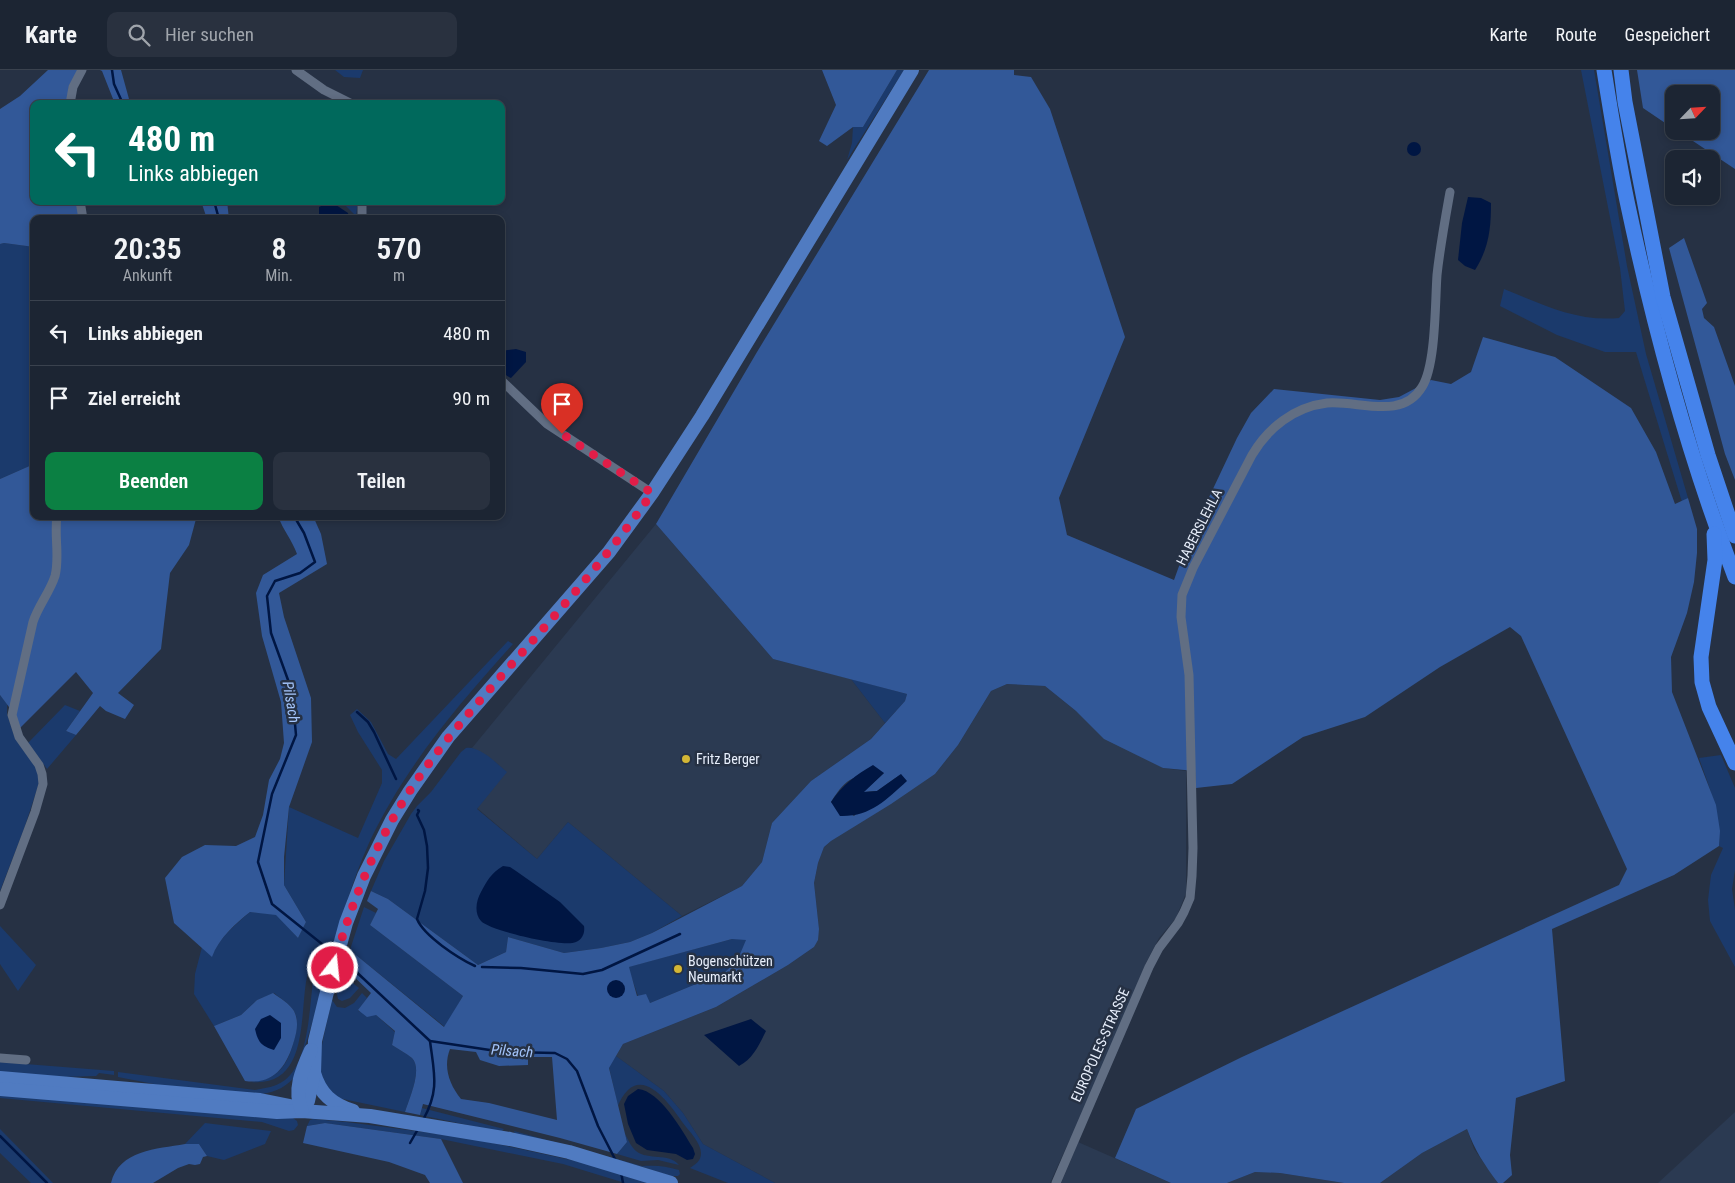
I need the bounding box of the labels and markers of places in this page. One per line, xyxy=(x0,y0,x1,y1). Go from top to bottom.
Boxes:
pin xyxy=(541,383,583,434)
place label: Fritz Berger xyxy=(696,751,760,767)
marker: Fritz Berger xyxy=(680,753,692,765)
place label: Bogenschützen Neumarkt xyxy=(688,953,773,985)
marker: Bogenschützen Neumarkt xyxy=(672,963,684,975)

